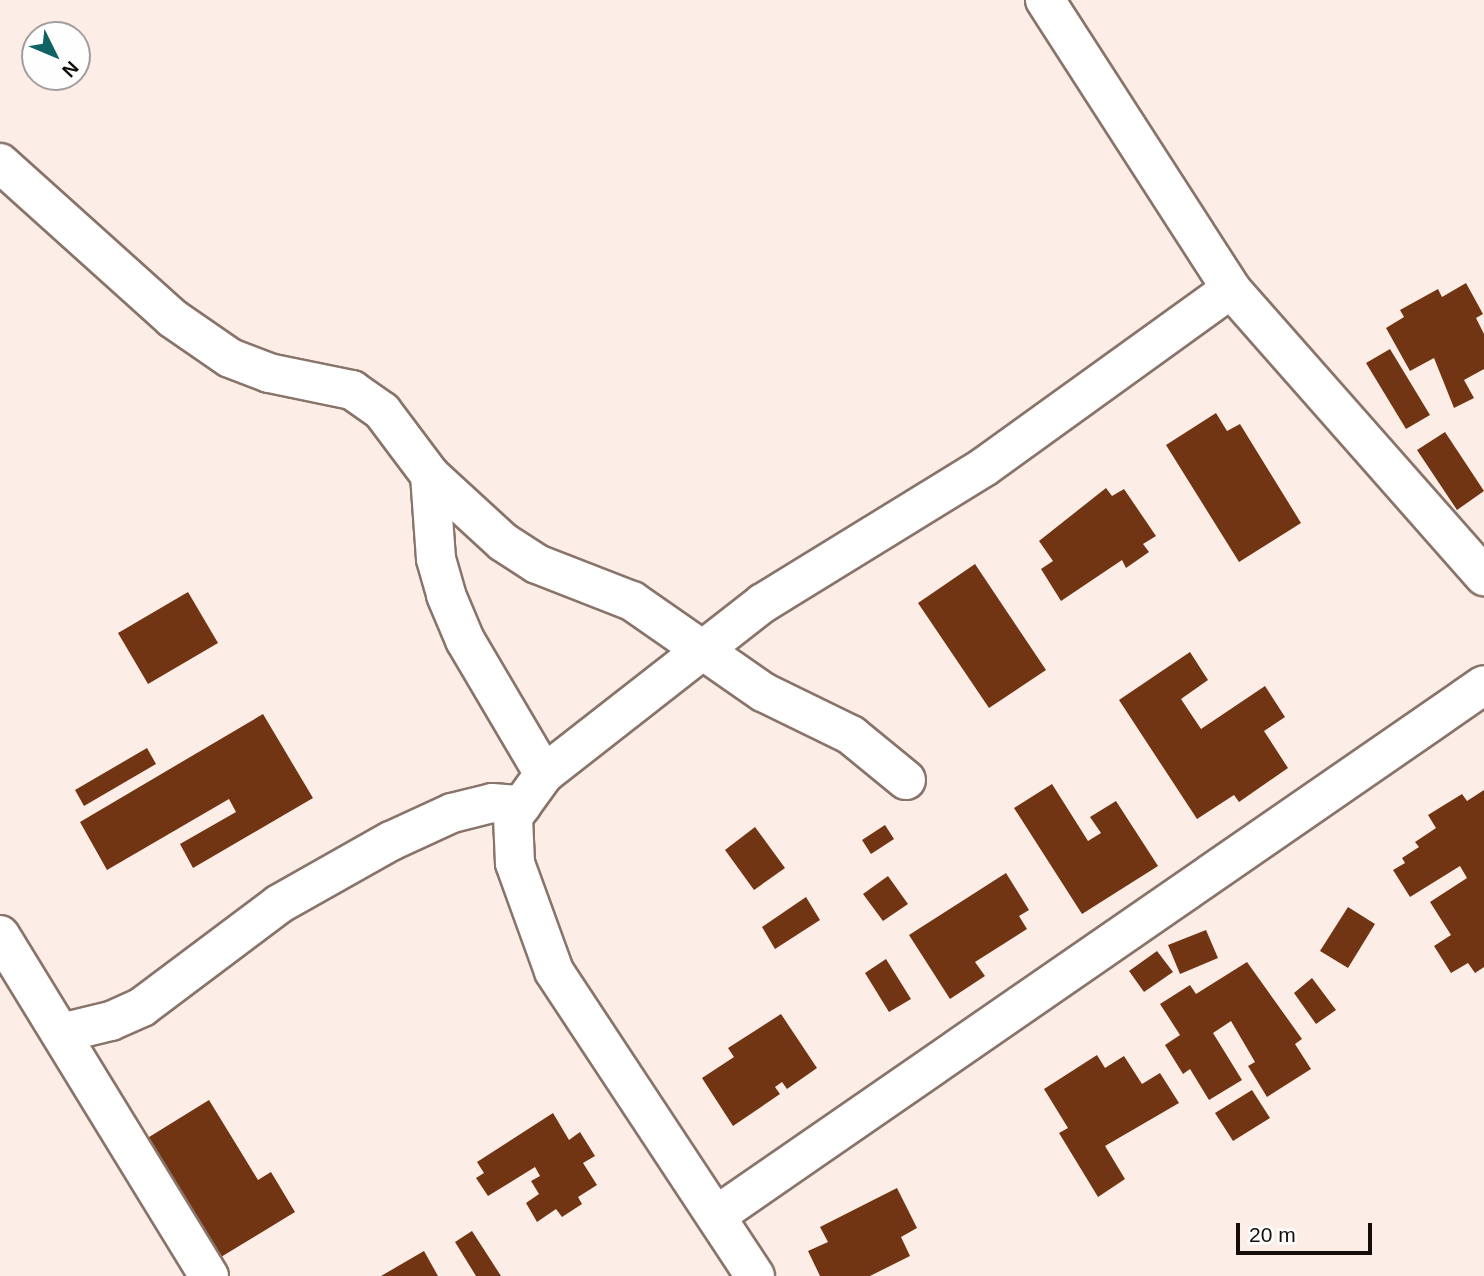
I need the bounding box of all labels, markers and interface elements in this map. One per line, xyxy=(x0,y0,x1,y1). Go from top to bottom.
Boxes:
north arrow xyxy=(21,21,91,91)
text: N xyxy=(58,57,83,81)
scale bar xyxy=(1239,1210,1376,1254)
text: 20 m xyxy=(1249,1223,1296,1246)

